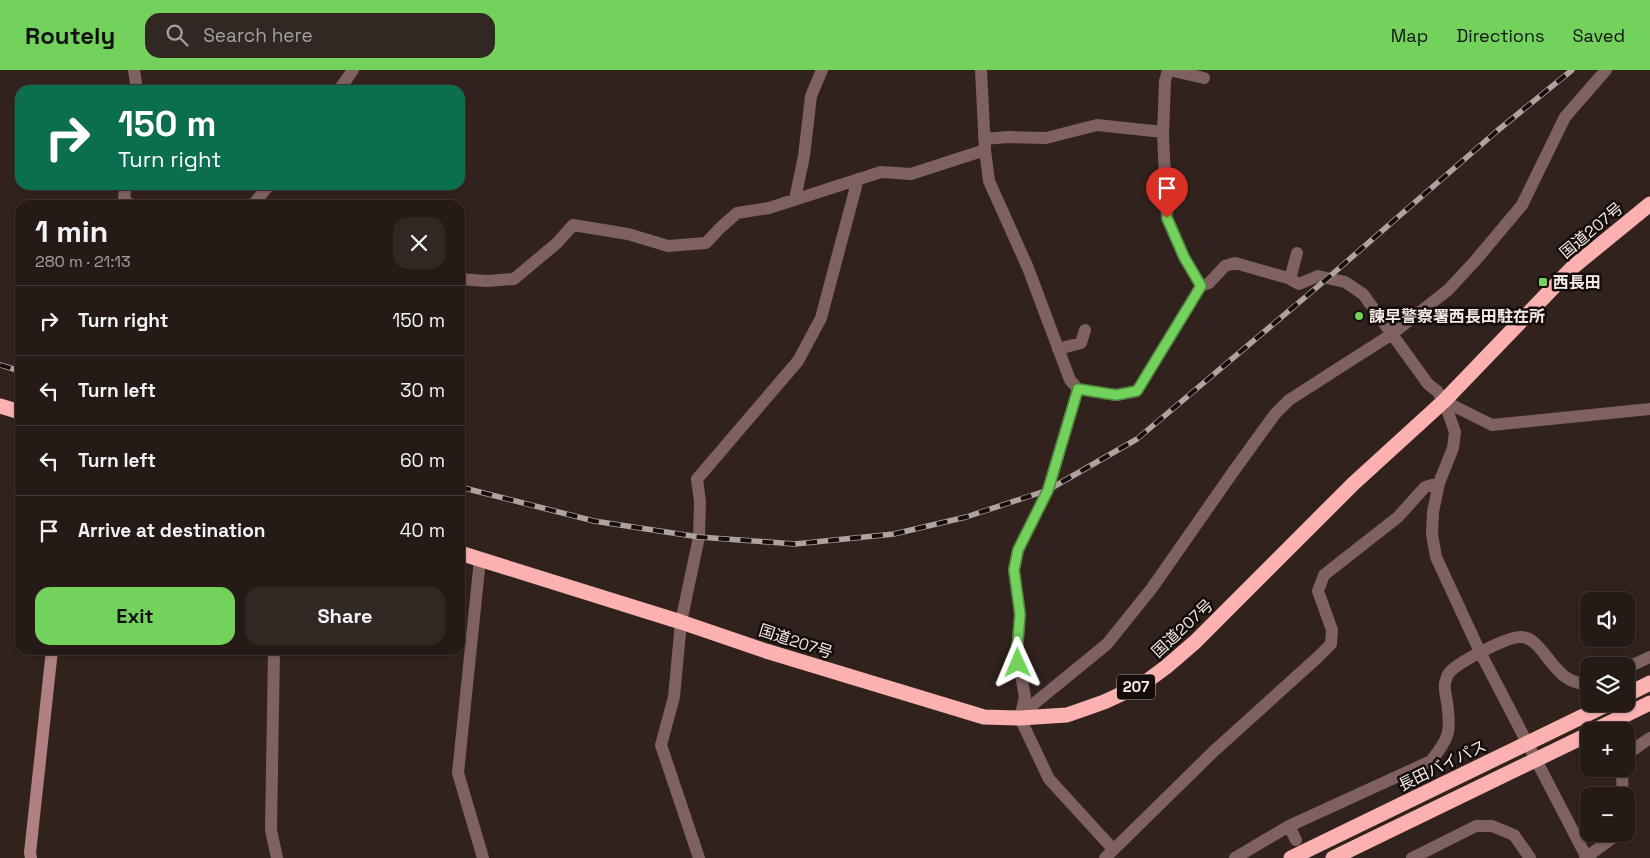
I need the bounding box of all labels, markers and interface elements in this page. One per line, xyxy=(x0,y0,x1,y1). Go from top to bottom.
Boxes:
search box xyxy=(145,13,495,58)
text: Routely xyxy=(25,20,115,51)
icon: search xyxy=(163,21,191,49)
text: Search here xyxy=(203,23,313,48)
text: Map xyxy=(1391,24,1428,47)
text: Directions xyxy=(1456,24,1545,47)
text: Saved xyxy=(1573,24,1625,47)
text: 150 m xyxy=(118,102,216,146)
icon: right xyxy=(35,105,100,170)
text: Turn right xyxy=(118,145,221,173)
pin xyxy=(1146,167,1188,218)
icon: arrive xyxy=(1153,174,1181,202)
street label: 国道207号 xyxy=(1555,198,1627,263)
text: 1 min xyxy=(35,212,108,251)
button: close xyxy=(393,217,445,269)
text: 280 m · 21:13 xyxy=(35,251,131,272)
place label: 西長田 xyxy=(1553,272,1601,293)
marker: 西長田 xyxy=(1537,276,1549,288)
place label: 諫早警察署西長田駐在所 xyxy=(1369,306,1545,327)
icon: right xyxy=(35,307,63,335)
text: Turn right xyxy=(78,308,168,333)
text: 150 m xyxy=(392,308,445,333)
marker: 諫早警察署西長田駐在所 xyxy=(1353,310,1365,322)
icon: left xyxy=(35,377,63,405)
text: Turn left xyxy=(78,378,156,403)
text: 30 m xyxy=(400,378,445,403)
icon: left xyxy=(35,447,63,475)
text: Turn left xyxy=(78,448,156,473)
text: 60 m xyxy=(400,448,445,473)
icon: arrive xyxy=(35,517,63,545)
text: Arrive at destination xyxy=(78,518,266,543)
text: 40 m xyxy=(400,518,445,543)
button: Exit xyxy=(35,587,235,645)
button: Share xyxy=(245,587,445,645)
map controls xyxy=(1580,592,1635,842)
button: sound xyxy=(1580,592,1635,647)
street label: 国道207号 xyxy=(1147,595,1218,662)
street label: 国道207号 xyxy=(756,620,836,663)
position arrow xyxy=(991,636,1043,688)
button: layers xyxy=(1580,657,1635,712)
road number: 207 xyxy=(1117,674,1155,700)
button: + xyxy=(1580,722,1635,777)
street label: 長田バイパス xyxy=(1395,735,1490,796)
button: − xyxy=(1580,787,1635,842)

